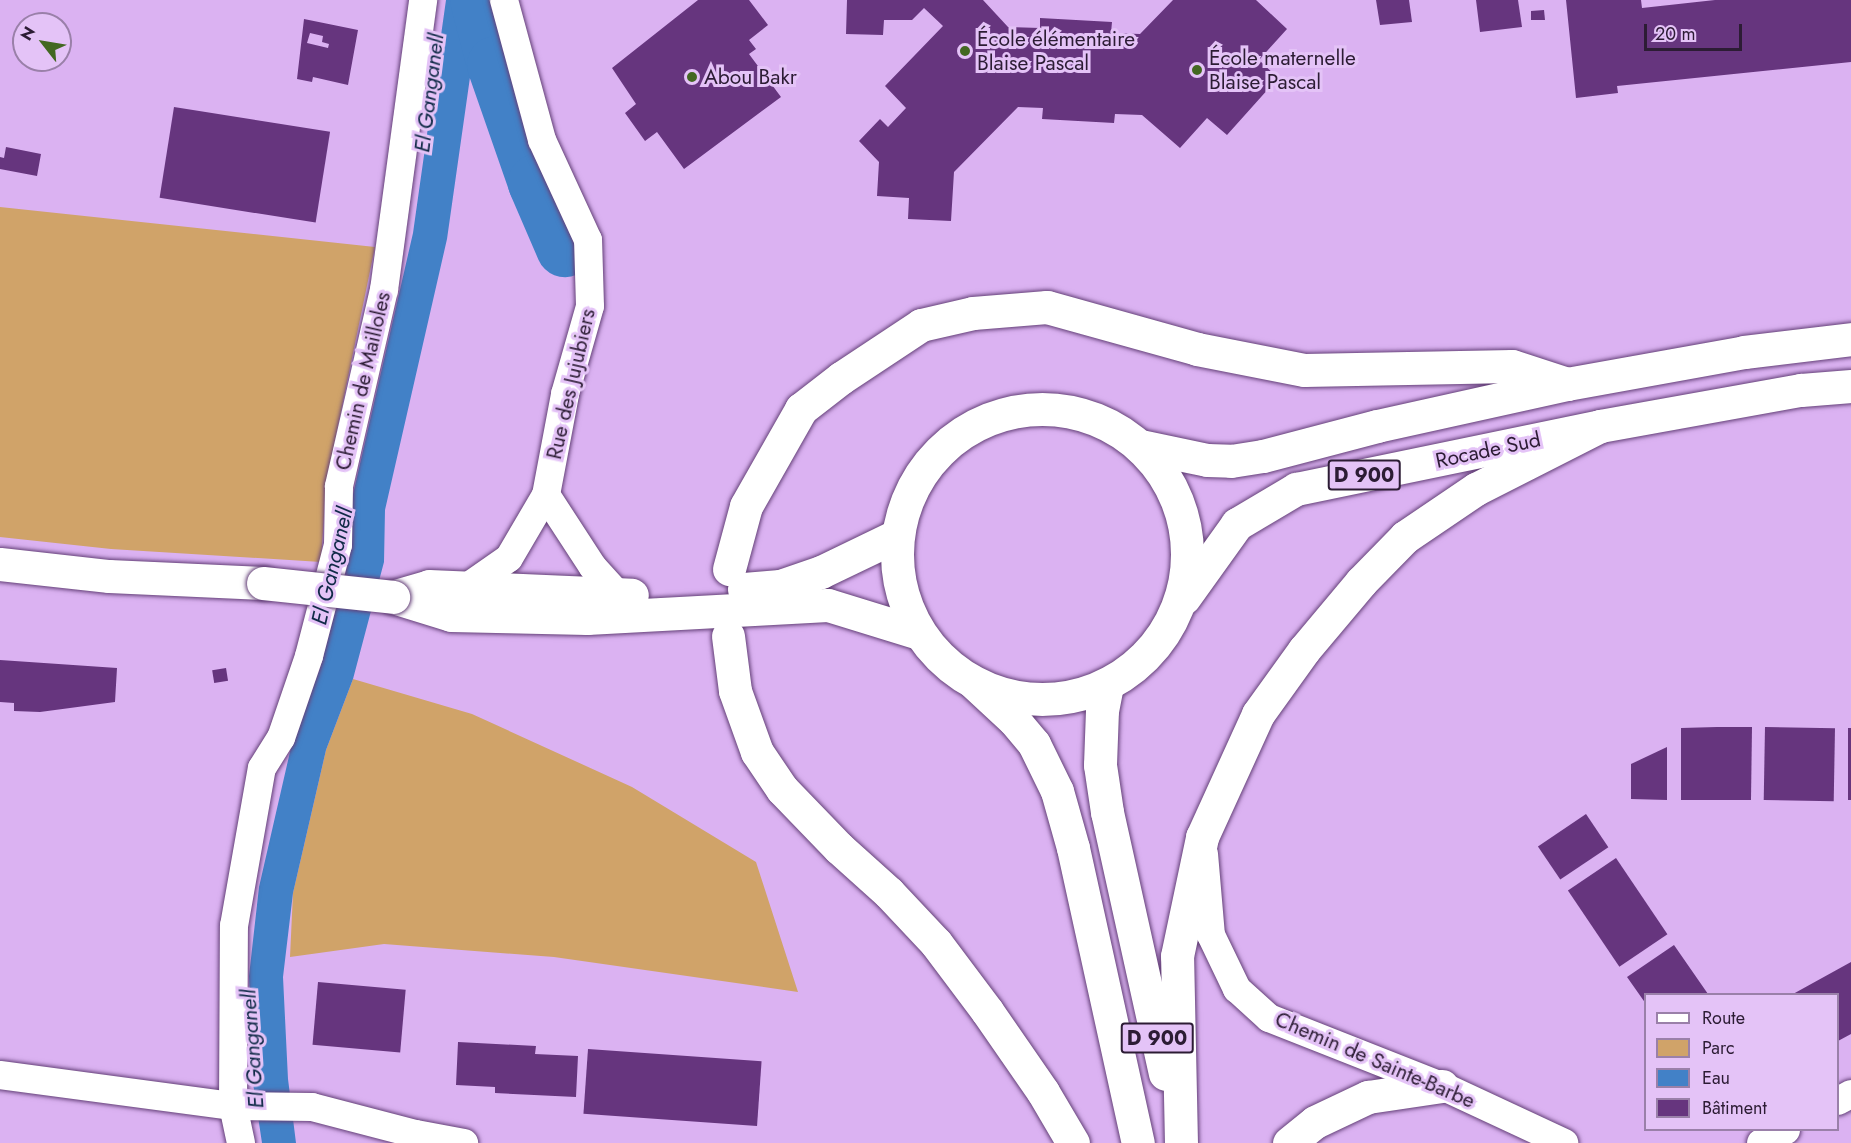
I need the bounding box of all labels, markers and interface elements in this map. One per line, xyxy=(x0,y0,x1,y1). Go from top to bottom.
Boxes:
north arrow xyxy=(12,12,72,72)
scale bar xyxy=(1647,12,1744,50)
text: 20 m xyxy=(1655,21,1695,47)
text: N xyxy=(15,22,41,45)
place label: École élémentaire Blaise Pascal xyxy=(977,26,1135,76)
water label: El Ganganell xyxy=(409,32,449,154)
marker: École élémentaire Blaise Pascal xyxy=(958,44,972,58)
place label: École maternelle Blaise Pascal xyxy=(1209,45,1356,95)
marker: École maternelle Blaise Pascal xyxy=(1190,63,1204,77)
place label: Abou Bakr xyxy=(704,64,797,90)
marker: Abou Bakr xyxy=(685,70,699,84)
street label: Chemin de Mailloles xyxy=(330,289,396,473)
street label: Rue des Jujubiers xyxy=(541,306,601,462)
street label: Rocade Sud xyxy=(1433,427,1543,473)
road number: D 900 xyxy=(1326,458,1402,492)
water label: El Ganganell xyxy=(306,505,358,627)
water label: El Ganganell xyxy=(235,988,269,1110)
legend xyxy=(1644,993,1839,1131)
text: Route xyxy=(1702,1005,1745,1031)
street label: Chemin de Sainte-Barbe xyxy=(1271,1006,1479,1114)
road number: D 900 xyxy=(1120,1021,1194,1055)
text: Parc xyxy=(1702,1035,1735,1061)
text: Eau xyxy=(1702,1065,1730,1091)
text: Bâtiment xyxy=(1702,1095,1767,1121)

